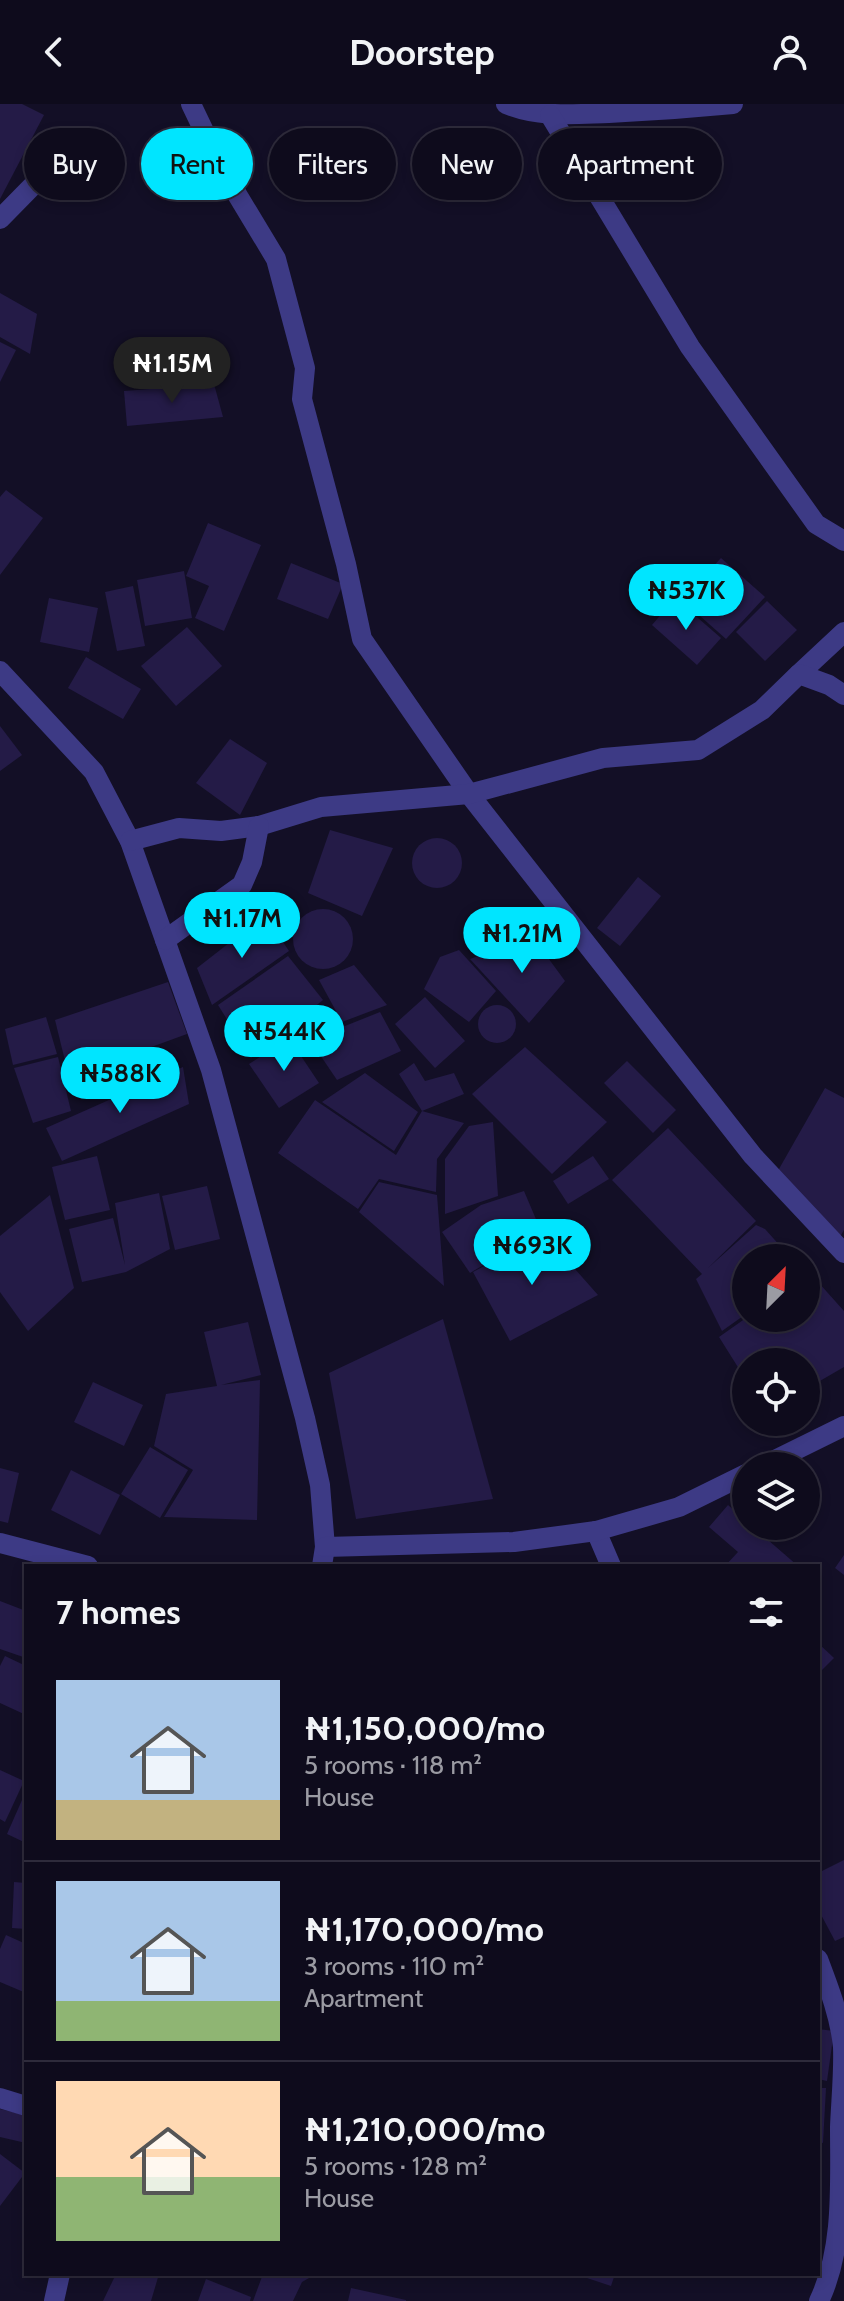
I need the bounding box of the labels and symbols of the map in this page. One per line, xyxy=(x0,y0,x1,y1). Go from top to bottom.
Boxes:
pin: ₦1.15M xyxy=(107,337,237,405)
pin: ₦537K xyxy=(630,564,742,632)
pin: ₦1.17M xyxy=(177,892,307,960)
pin: ₦1.21M xyxy=(457,907,587,975)
pin: ₦544K xyxy=(228,1005,340,1073)
pin: ₦588K xyxy=(64,1047,176,1115)
pin: ₦693K xyxy=(476,1219,588,1287)
north arrow xyxy=(732,1244,820,1332)

